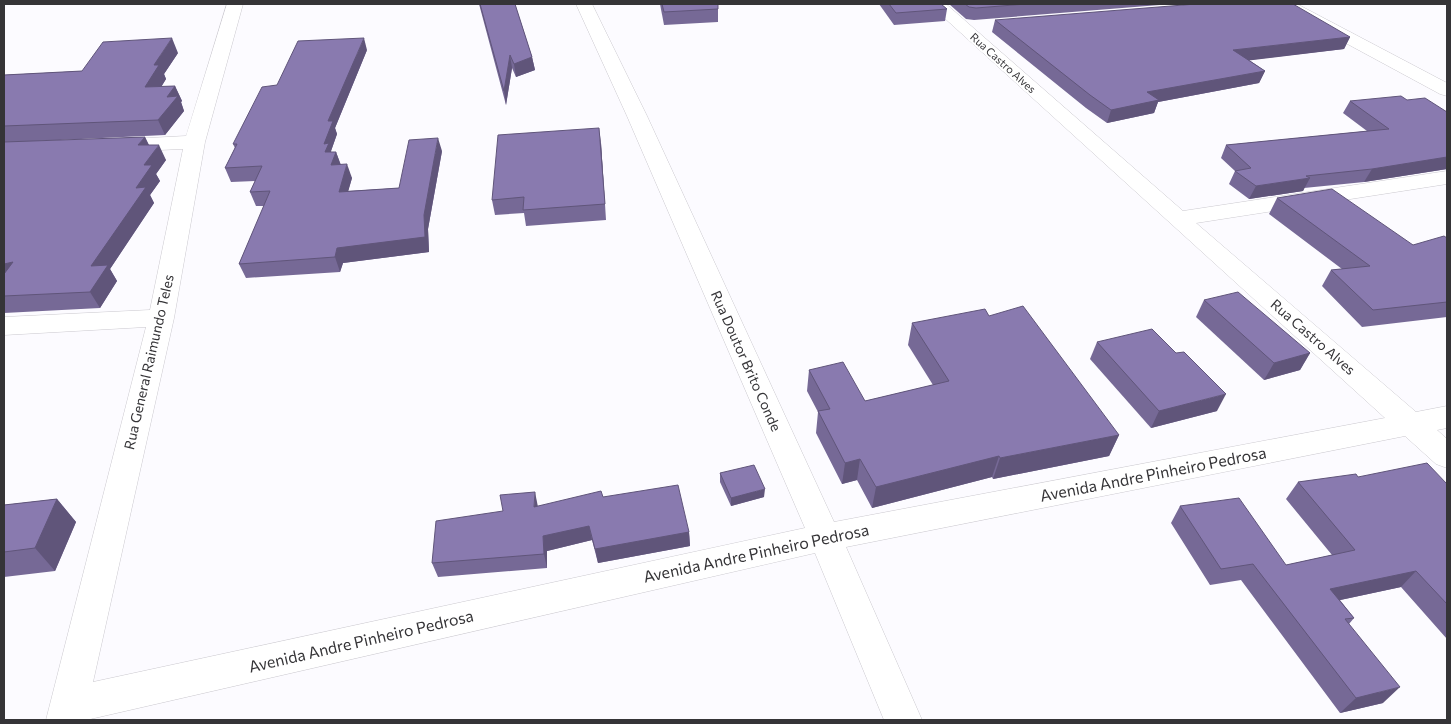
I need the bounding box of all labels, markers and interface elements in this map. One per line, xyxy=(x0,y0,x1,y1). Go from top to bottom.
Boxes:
street label: Rua Castro Alves xyxy=(968,30,1039,95)
street label: Rua General Raimundo Teles xyxy=(120,273,177,451)
street label: Rua Doutor Brito Conde xyxy=(708,288,785,434)
street label: Rua Castro Alves xyxy=(1268,295,1359,378)
street label: Avenida Andre Pinheiro Pedrosa xyxy=(1038,442,1268,505)
street label: Avenida Andre Pinheiro Pedrosa xyxy=(641,519,870,586)
street label: Avenida Andre Pinheiro Pedrosa xyxy=(247,605,475,676)

